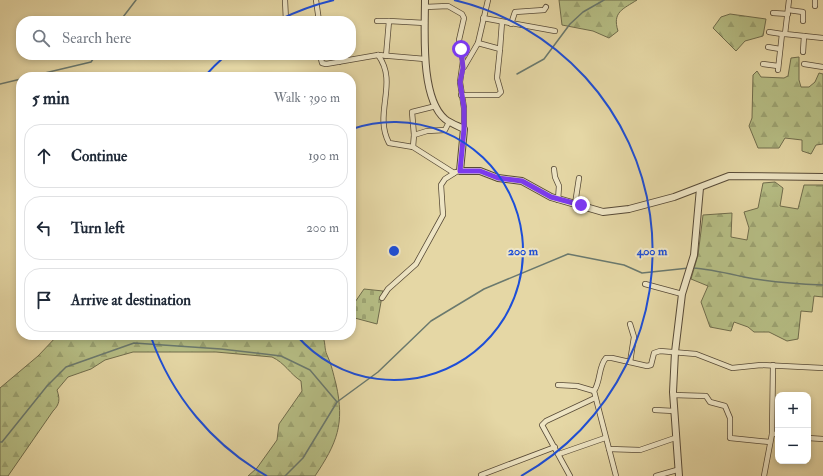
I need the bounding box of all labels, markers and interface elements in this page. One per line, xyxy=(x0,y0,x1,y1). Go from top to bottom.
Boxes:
search box xyxy=(16,16,356,60)
icon: search xyxy=(30,27,52,49)
text: Search here xyxy=(62,29,131,48)
route start xyxy=(452,40,470,58)
text: 5 min xyxy=(32,88,70,109)
text: Walk · 390 m xyxy=(274,90,340,106)
icon: ahead xyxy=(33,145,55,167)
text: Continue xyxy=(71,147,127,166)
text: 190 m xyxy=(308,148,339,164)
route end xyxy=(572,196,590,214)
icon: left xyxy=(33,217,55,239)
text: Turn left xyxy=(71,219,125,238)
text: 200 m xyxy=(306,220,339,236)
centre of rings xyxy=(387,244,401,258)
text: 200 m xyxy=(508,244,539,259)
text: 400 m xyxy=(636,244,668,259)
icon: arrive xyxy=(33,289,55,311)
text: Arrive at destination xyxy=(71,291,191,310)
map controls xyxy=(775,392,811,464)
button: + xyxy=(775,392,811,428)
button: − xyxy=(775,428,811,464)

